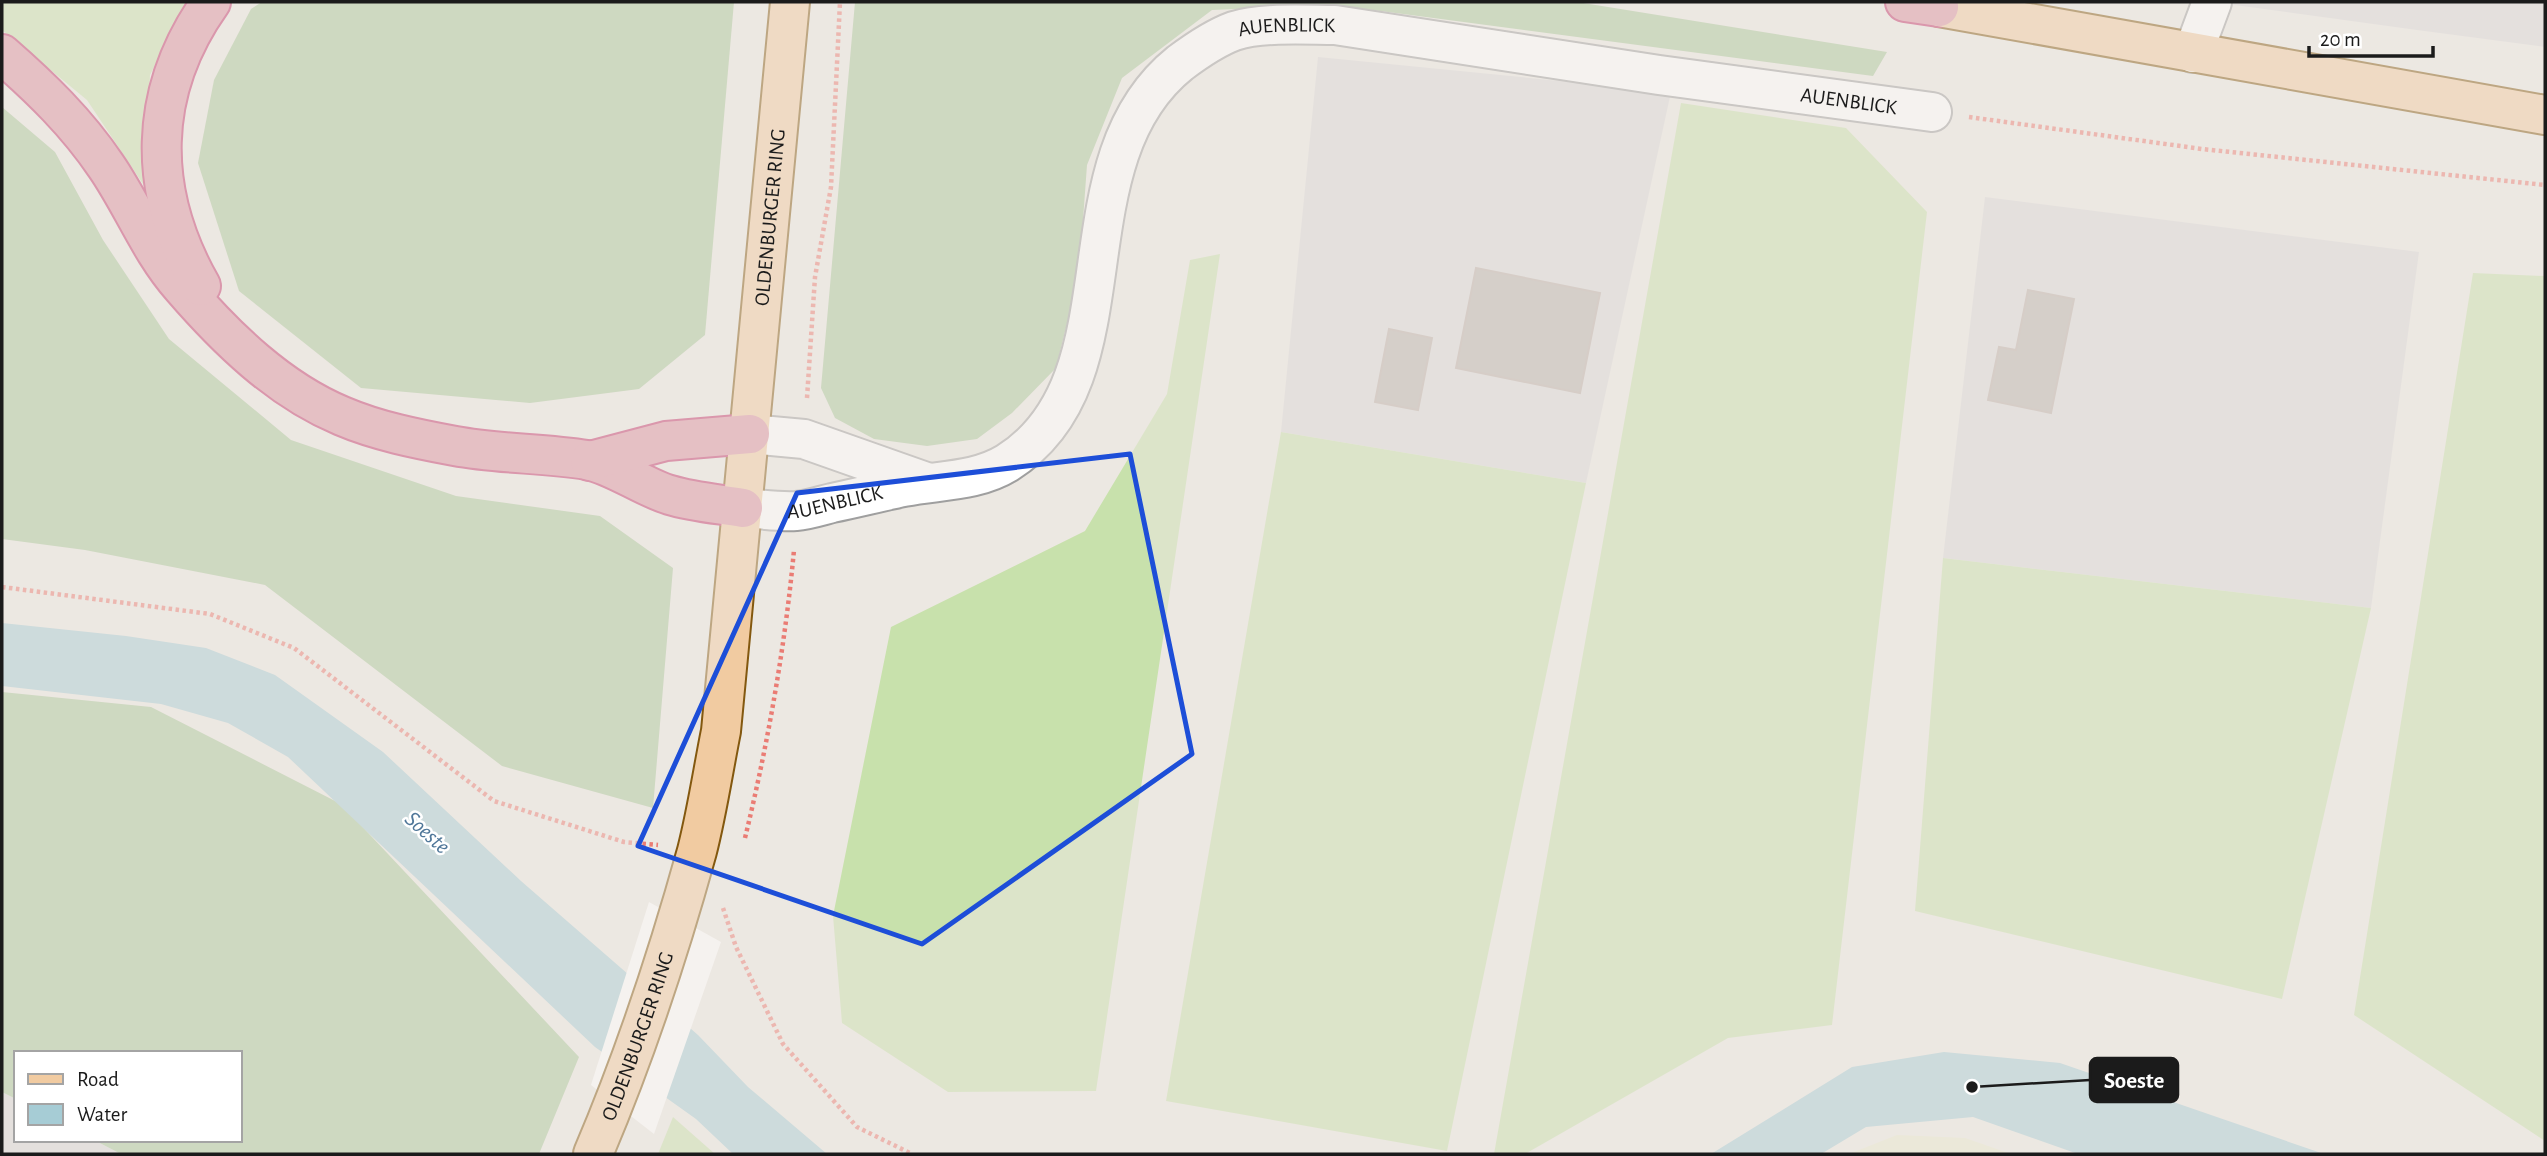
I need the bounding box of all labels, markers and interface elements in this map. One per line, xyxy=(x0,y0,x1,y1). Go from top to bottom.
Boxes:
scale bar xyxy=(2309,14,2433,58)
street label: AUENBLICK xyxy=(1236,15,1336,40)
text: 20 m xyxy=(2320,29,2361,50)
street label: AUENBLICK xyxy=(1799,84,1899,118)
street label: OLDENBURGER RING xyxy=(751,128,789,307)
street label: AUENBLICK xyxy=(787,482,885,522)
water label: Soeste xyxy=(400,807,454,859)
street label: OLDENBURGER RING xyxy=(598,949,677,1124)
legend xyxy=(14,1051,242,1142)
callout: Soeste xyxy=(2090,1058,2178,1102)
text: Road xyxy=(77,1069,119,1090)
text: Soeste xyxy=(2104,1070,2164,1093)
text: Water xyxy=(77,1104,127,1125)

